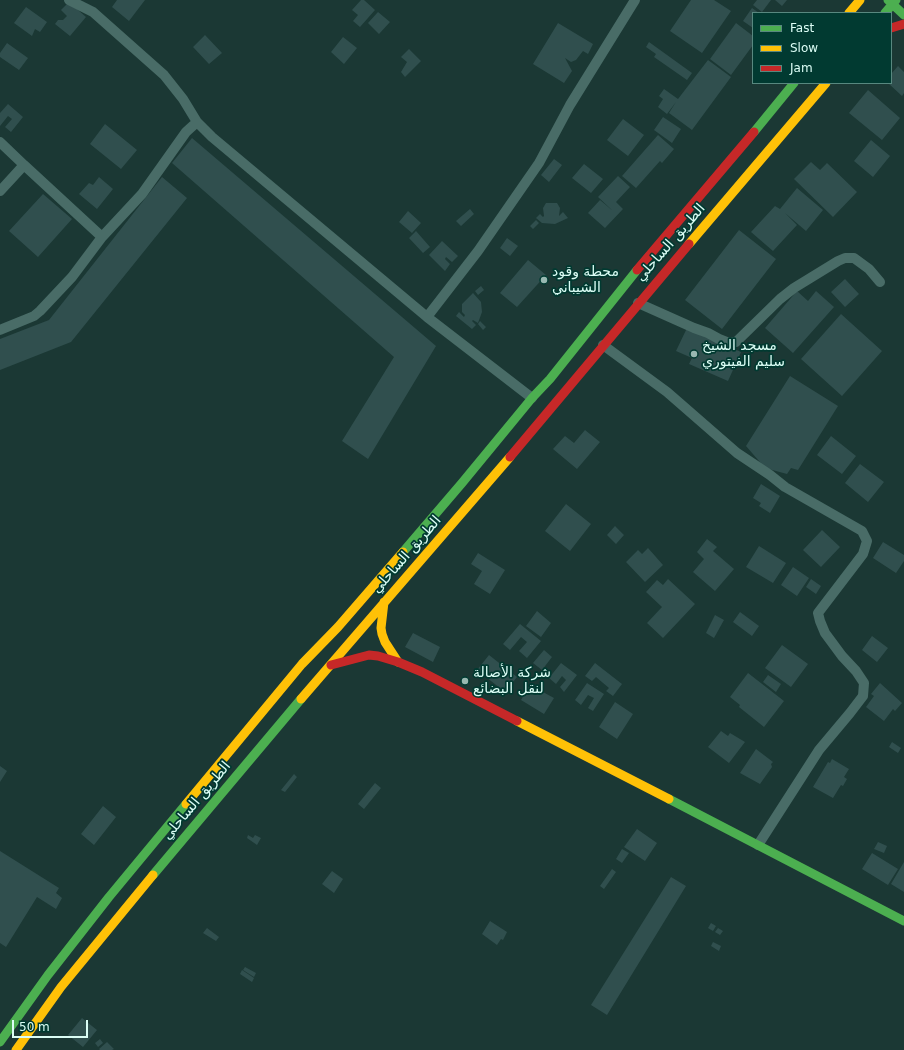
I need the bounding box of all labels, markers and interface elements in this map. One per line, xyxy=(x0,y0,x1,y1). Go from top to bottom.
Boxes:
legend xyxy=(752,12,892,84)
text: Fast xyxy=(790,21,814,35)
text: Slow xyxy=(790,41,818,55)
text: Jam xyxy=(790,61,813,75)
street label: الطريق الساحلي xyxy=(633,201,709,285)
place label: محطة وقود الشيباني xyxy=(552,264,619,296)
marker: محطة وقود الشيباني xyxy=(539,275,549,285)
place label: مسجد الشيخ سليم الفيتوري xyxy=(702,338,785,370)
marker: مسجد الشيخ سليم الفيتوري xyxy=(689,349,699,359)
street label: الطريق الساحلي xyxy=(369,513,445,597)
place label: شركة الأصالة لنقل البضائع xyxy=(473,665,551,698)
marker: شركة الأصالة لنقل البضائع xyxy=(460,676,470,686)
street label: الطريق الساحلي xyxy=(159,758,235,844)
scale bar xyxy=(14,1012,90,1038)
text: 50 m xyxy=(19,1020,50,1034)

